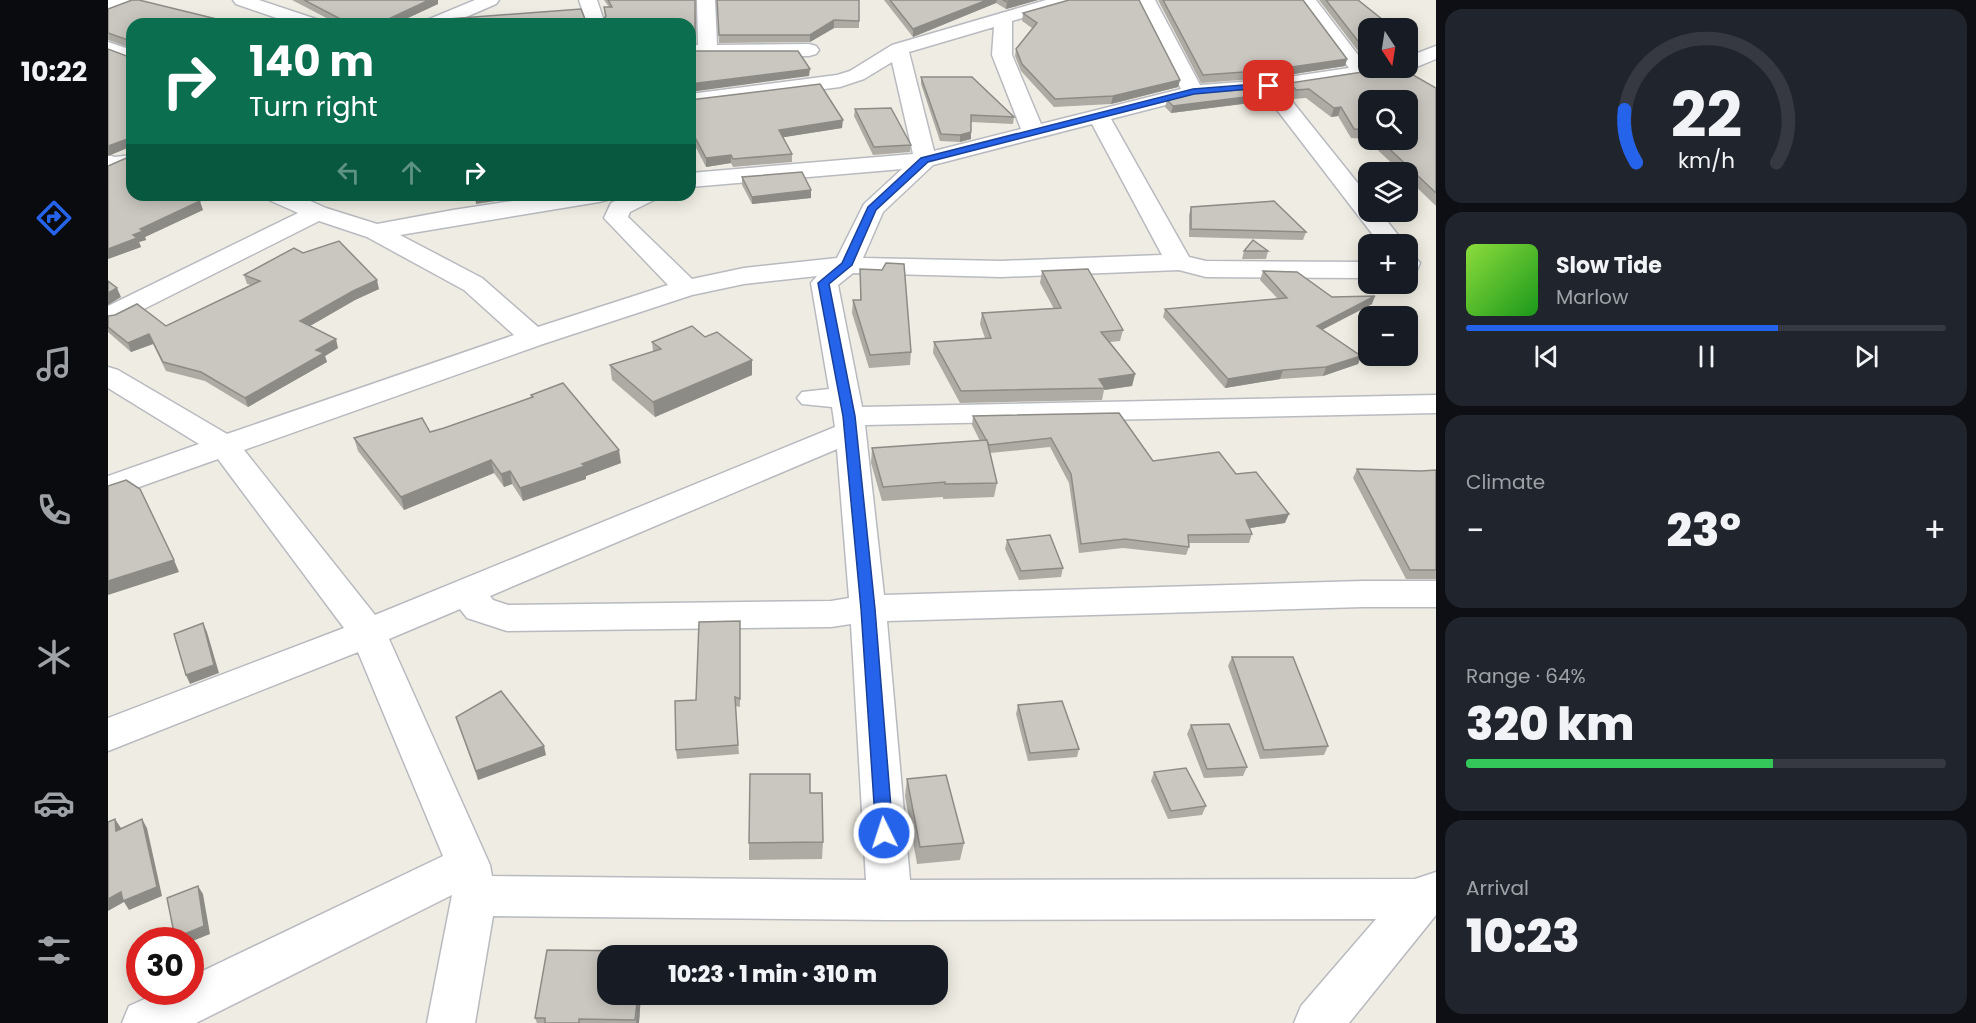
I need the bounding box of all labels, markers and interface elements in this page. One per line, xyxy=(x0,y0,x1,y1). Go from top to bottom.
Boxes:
north arrow xyxy=(1358,18,1418,78)
map controls xyxy=(1358,18,1418,366)
text: 140 m xyxy=(249,32,374,91)
icon: right xyxy=(150,42,228,120)
text: 10:22 xyxy=(21,53,87,90)
pin xyxy=(1243,60,1294,111)
icon: arrive xyxy=(1252,69,1285,102)
text: 22 xyxy=(1670,71,1742,159)
text: Turn right xyxy=(249,88,378,125)
button: search xyxy=(1358,90,1418,150)
text: km/h xyxy=(1677,145,1735,176)
icon: left xyxy=(332,156,365,189)
icon: ahead xyxy=(395,156,428,189)
icon: right xyxy=(458,156,491,189)
button: layers xyxy=(1358,162,1418,222)
icon: directions xyxy=(33,197,75,239)
button: + xyxy=(1358,234,1418,294)
text: Slow Tide xyxy=(1556,250,1662,281)
text: Marlow xyxy=(1556,283,1628,311)
button: − xyxy=(1358,306,1418,366)
icon: previous xyxy=(1530,340,1563,373)
icon: pause xyxy=(1690,340,1723,373)
icon: next xyxy=(1850,340,1883,373)
icon: music xyxy=(33,343,75,385)
text: Climate xyxy=(1466,468,1545,496)
icon: phone xyxy=(33,489,75,531)
text: 23° xyxy=(1666,499,1741,562)
text: − xyxy=(1466,507,1484,554)
text: + xyxy=(1923,507,1946,554)
icon: climate xyxy=(33,636,75,678)
text: Range · 64% xyxy=(1466,662,1586,690)
text: 320 km xyxy=(1466,693,1634,756)
icon: car xyxy=(33,782,75,824)
position arrow xyxy=(852,801,916,865)
text: Arrival xyxy=(1466,874,1529,902)
text: 10:23 xyxy=(1466,905,1580,968)
speed limit sign: 30 xyxy=(126,927,204,1005)
icon: filters xyxy=(33,929,75,971)
text: 10:23 · 1 min · 310 m xyxy=(668,959,877,990)

